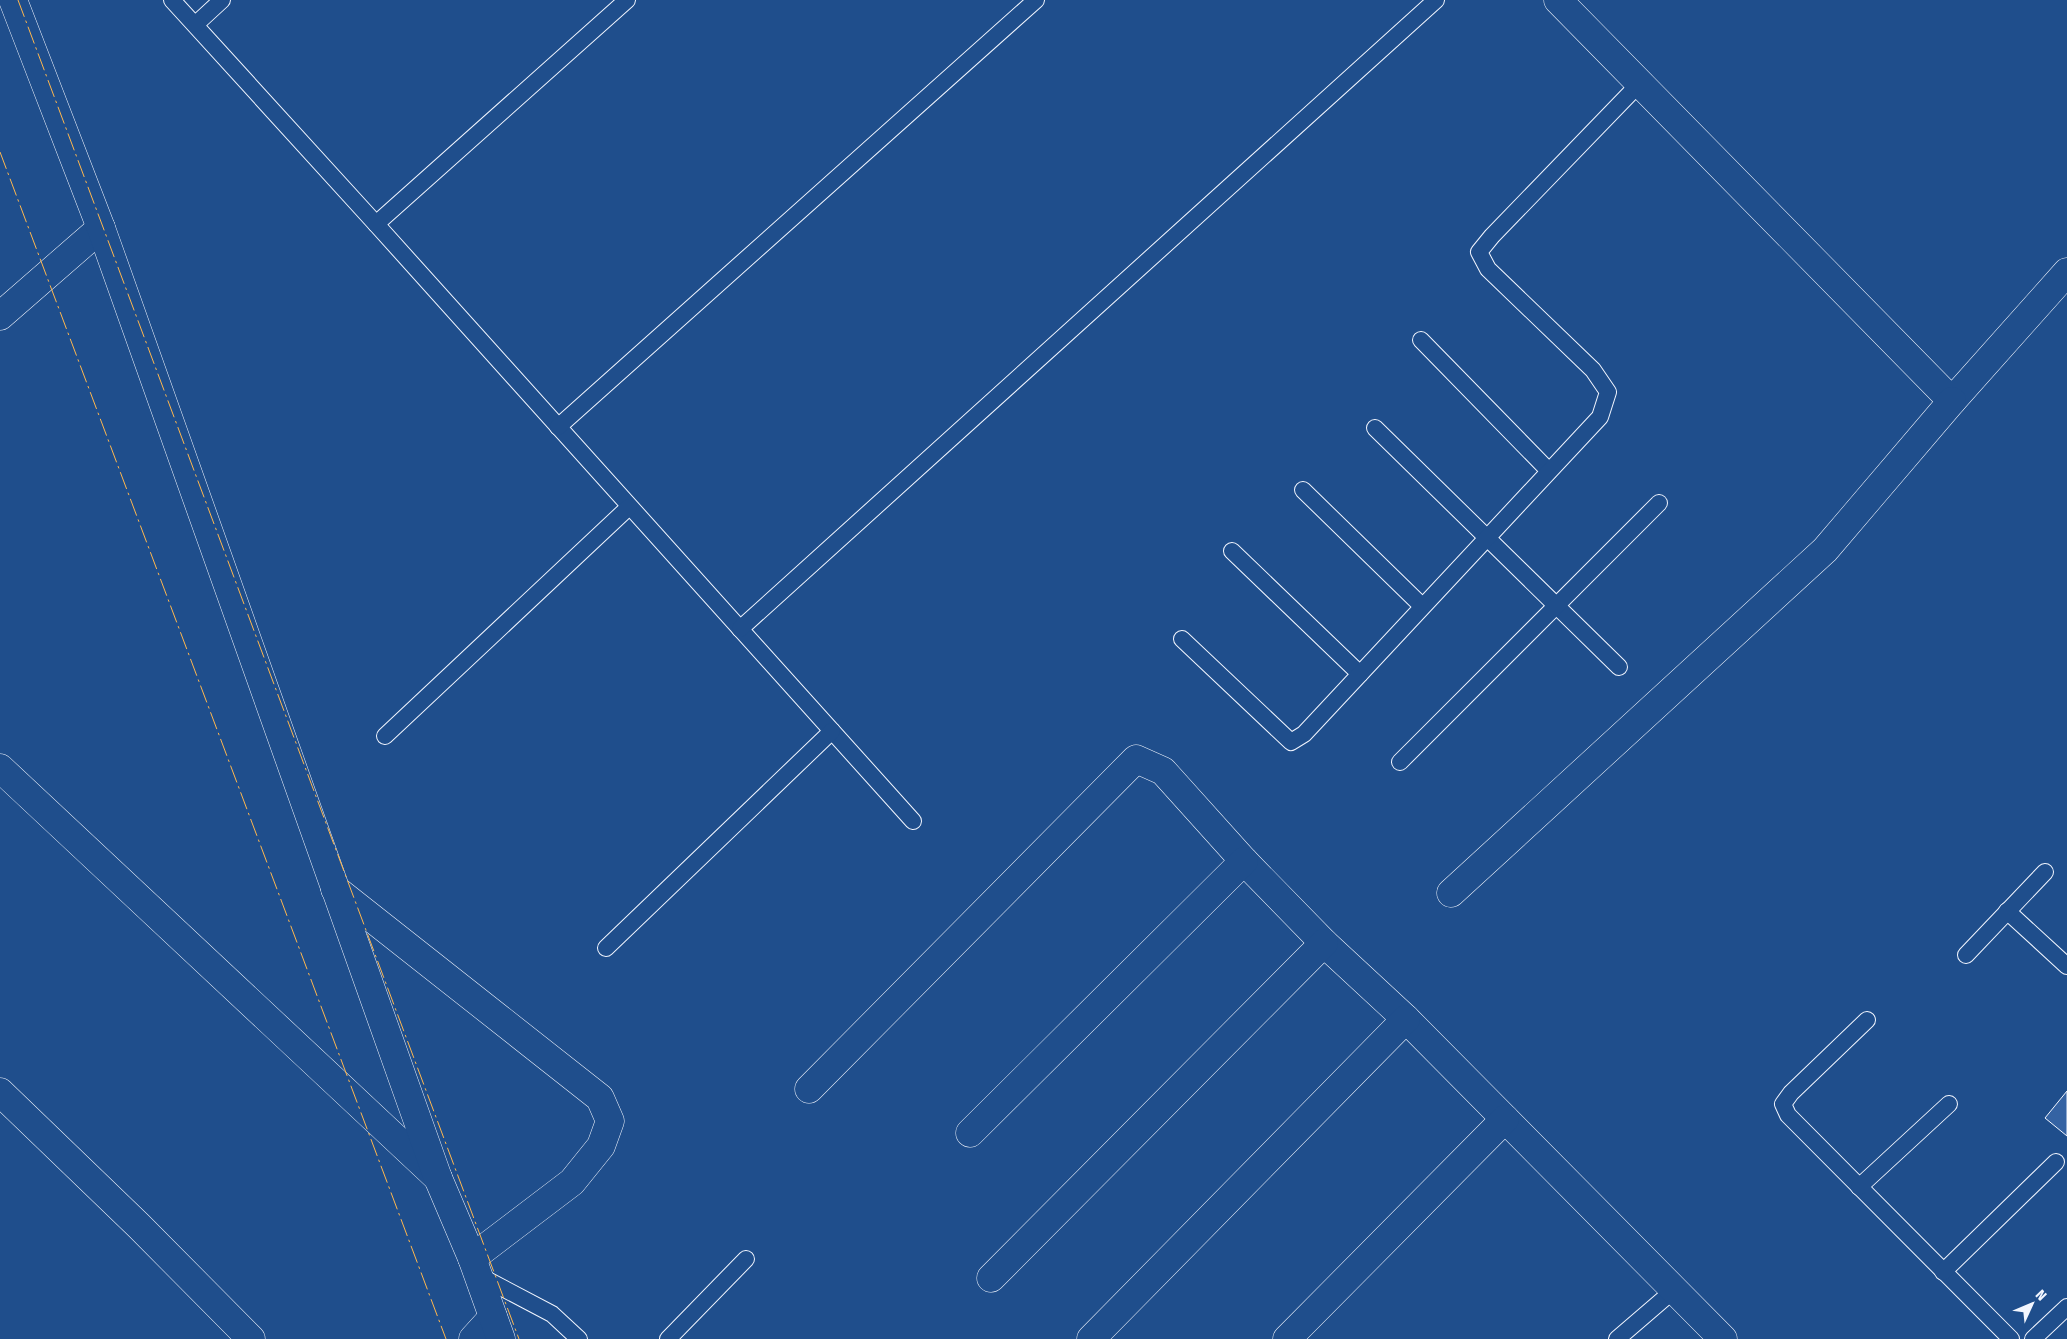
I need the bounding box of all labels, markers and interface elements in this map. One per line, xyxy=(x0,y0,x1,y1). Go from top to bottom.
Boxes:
north arrow xyxy=(2007,1279,2057,1329)
text: N xyxy=(2032,1286,2050,1304)

